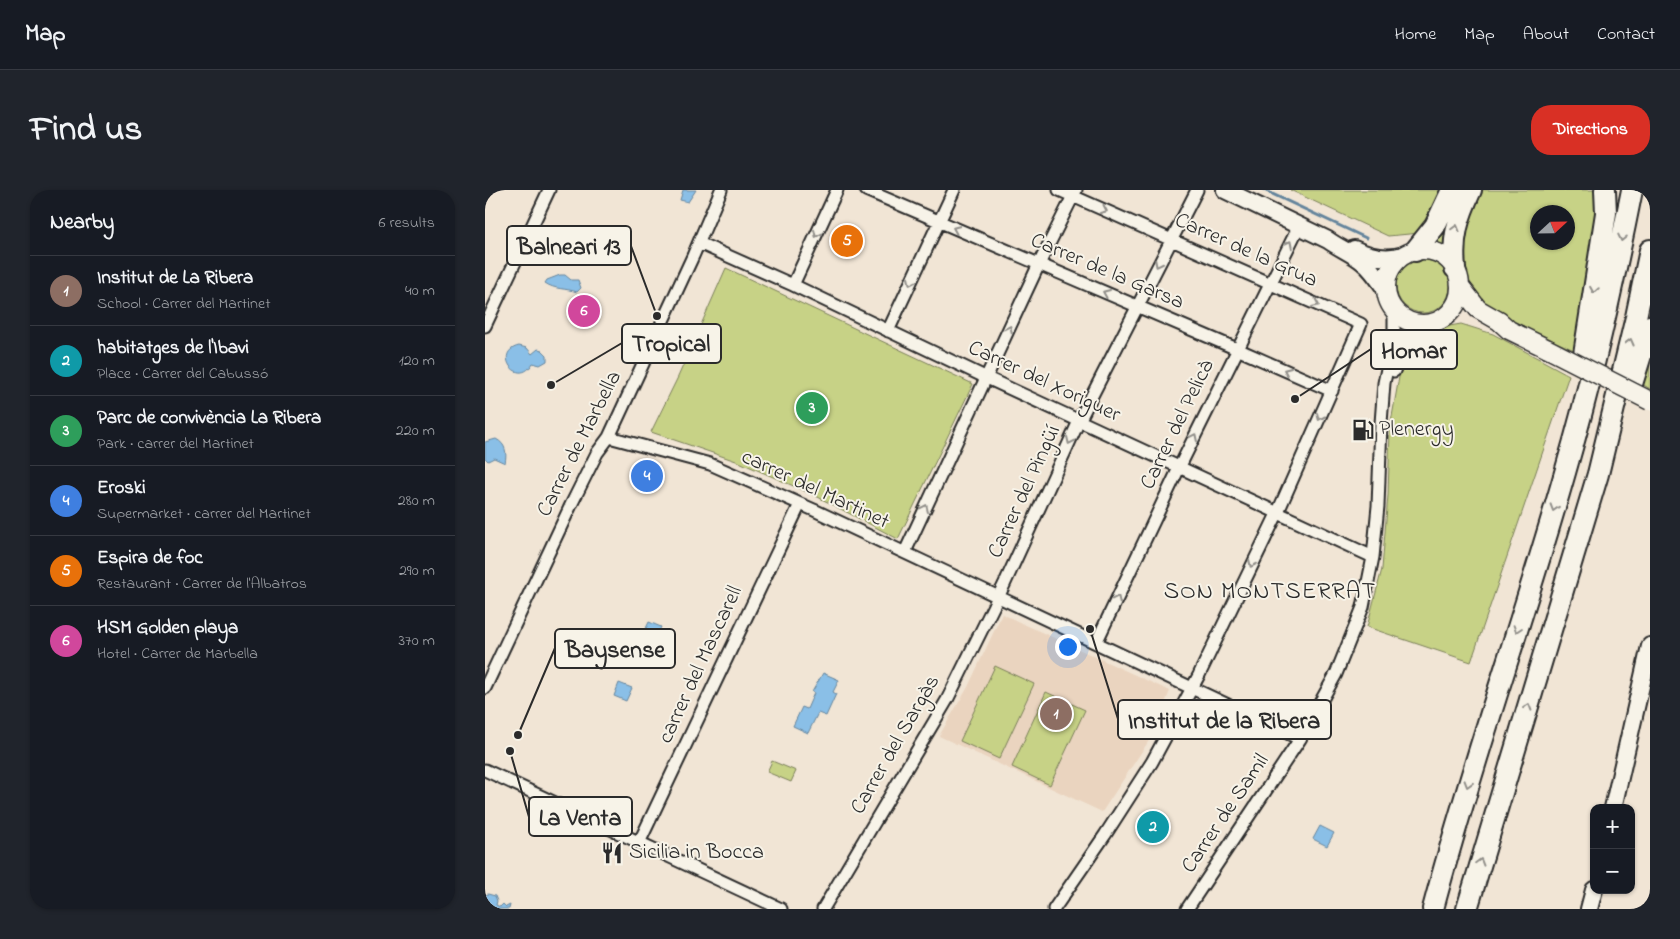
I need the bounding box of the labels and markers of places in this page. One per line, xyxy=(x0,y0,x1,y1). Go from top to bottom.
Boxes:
pin: 5 xyxy=(831,222,863,260)
callout: Balneari 13 xyxy=(507,226,631,265)
pin: 6 xyxy=(568,292,600,330)
callout: Tropical xyxy=(622,324,721,363)
callout: Homar xyxy=(1371,330,1457,369)
pin: 3 xyxy=(796,389,828,427)
place label: Plenergy xyxy=(1379,414,1454,447)
fuel station icon: Plenergy xyxy=(1350,417,1376,443)
pin: 4 xyxy=(631,457,663,495)
callout: Baysense xyxy=(555,629,675,668)
pin: 1 xyxy=(1040,695,1072,733)
callout: Institut de la Ribera xyxy=(1118,700,1331,739)
callout: La Venta xyxy=(529,797,632,836)
pin: 2 xyxy=(1137,808,1169,846)
place label: Sicilia in Bocca xyxy=(629,837,764,869)
restaurant icon: Sicilia in Bocca xyxy=(599,840,625,866)

